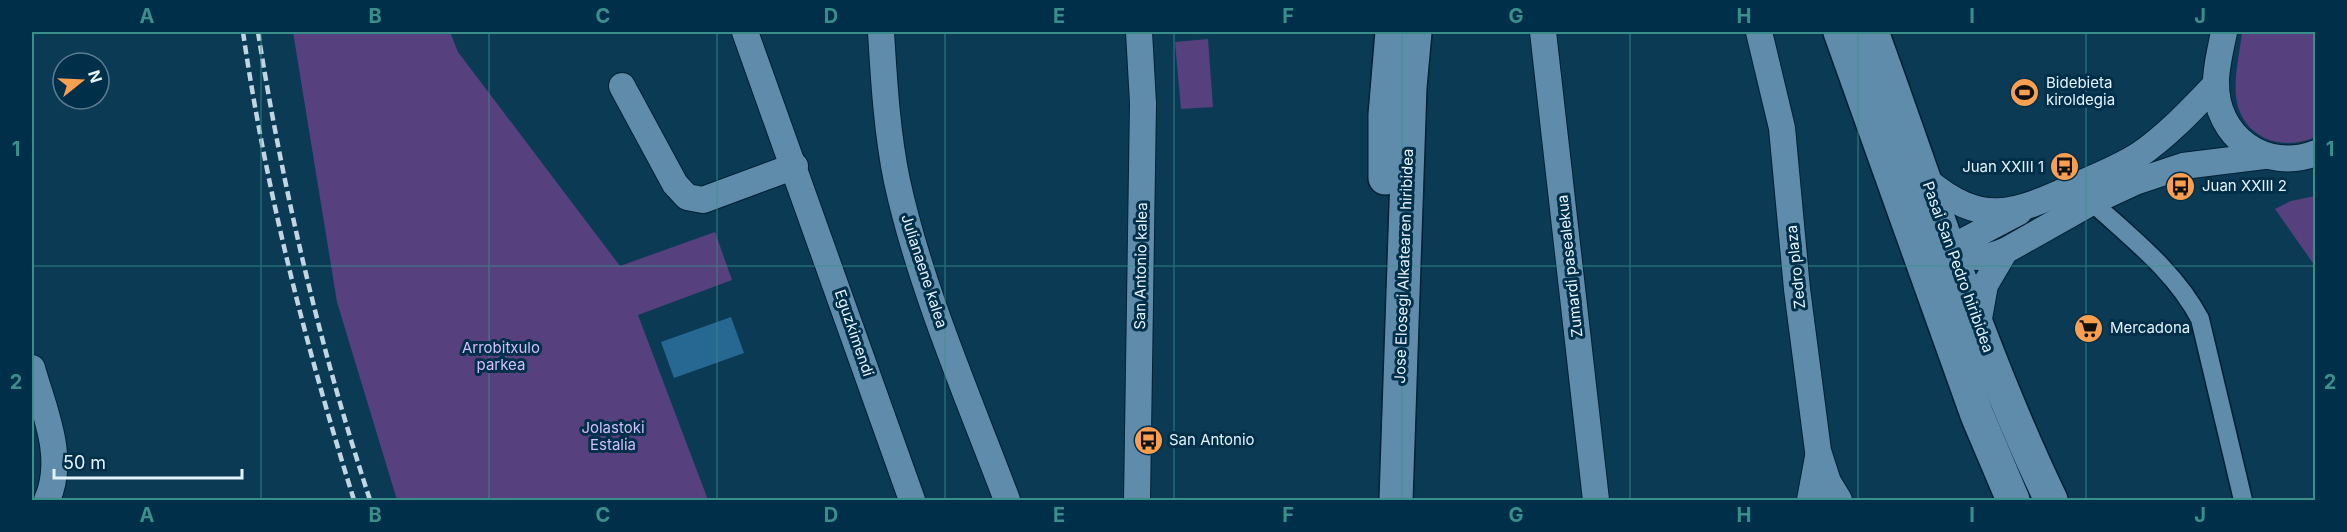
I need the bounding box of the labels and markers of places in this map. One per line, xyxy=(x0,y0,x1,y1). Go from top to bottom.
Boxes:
place label: Bidebieta kiroldegia xyxy=(2046,73,2115,109)
sports icon: Bidebieta kiroldegia xyxy=(2009,76,2041,108)
bus stop icon: Juan XXIII 1 xyxy=(2049,151,2081,183)
place label: Juan XXIII 1 xyxy=(1962,157,2044,176)
bus stop icon: Juan XXIII 2 xyxy=(2165,170,2197,202)
place label: Juan XXIII 2 xyxy=(2202,176,2287,195)
supermarket icon: Mercadona xyxy=(2073,312,2105,344)
place label: Mercadona xyxy=(2110,318,2190,337)
bus stop icon: San Antonio xyxy=(1132,424,1164,456)
place label: San Antonio xyxy=(1169,430,1255,449)

